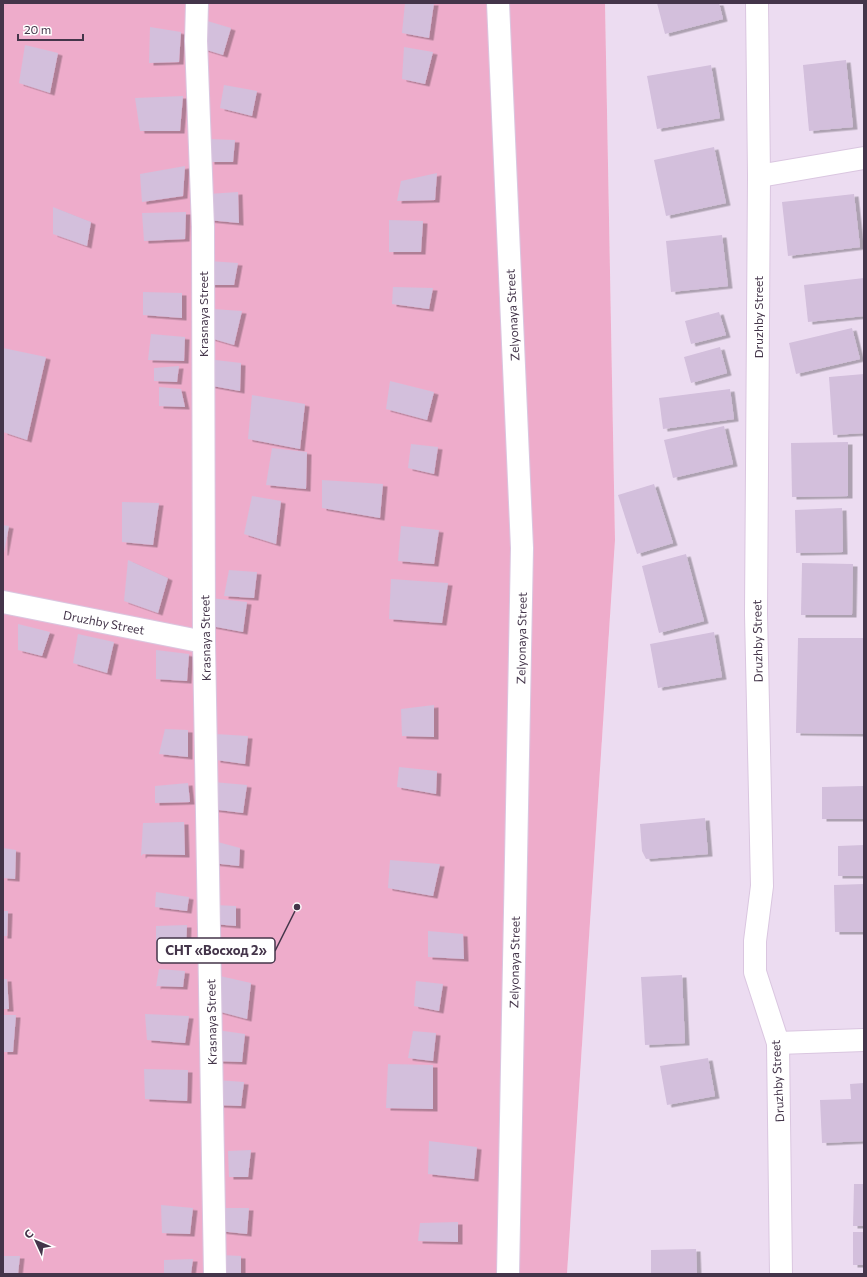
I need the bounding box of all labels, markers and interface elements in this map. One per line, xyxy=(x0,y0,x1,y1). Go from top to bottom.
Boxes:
scale bar xyxy=(18,16,83,42)
text: 20 m xyxy=(24,22,51,36)
street label: Zelyonaya Street xyxy=(503,269,521,361)
street label: Krasnaya Street xyxy=(196,271,210,357)
street label: Druzhby Street xyxy=(751,276,765,358)
street label: Zelyonaya Street xyxy=(513,592,529,684)
street label: Krasnaya Street xyxy=(197,595,213,681)
street label: Druzhby Street xyxy=(749,600,765,682)
street label: Druzhby Street xyxy=(62,607,146,637)
street label: Zelyonaya Street xyxy=(506,916,522,1008)
callout: СНТ «Восход 2» xyxy=(157,938,275,963)
text: СНТ «Восход 2» xyxy=(165,942,267,958)
street label: Krasnaya Street xyxy=(203,979,219,1065)
street label: Druzhby Street xyxy=(768,1039,786,1123)
north arrow xyxy=(16,1221,56,1261)
text: С xyxy=(21,1226,36,1241)

